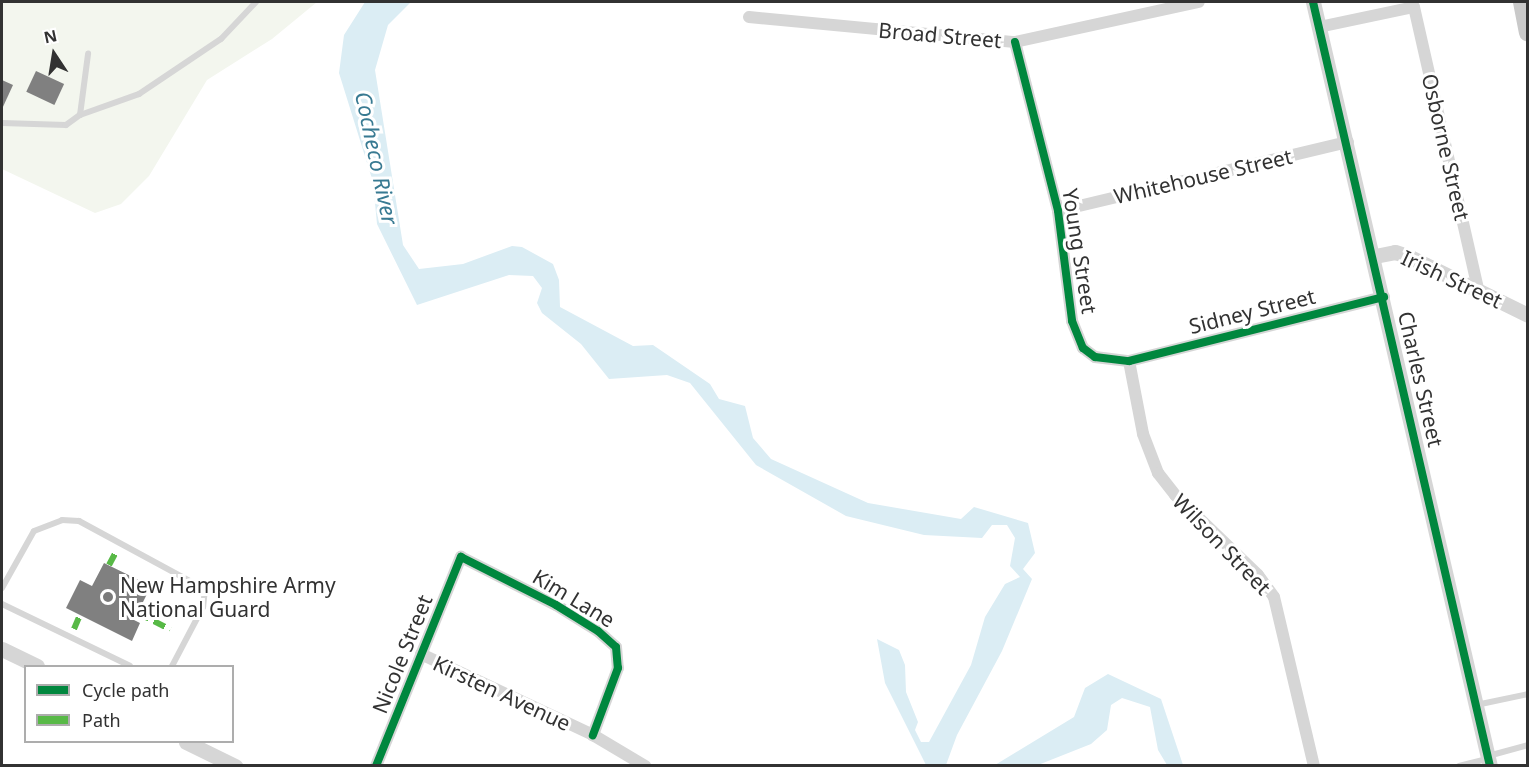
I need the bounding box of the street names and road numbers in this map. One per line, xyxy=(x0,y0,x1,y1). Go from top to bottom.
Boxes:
street label: Broad Street xyxy=(877,17,1003,53)
street label: Osborne Street xyxy=(1417,71,1475,223)
street label: Whitehouse Street xyxy=(1111,143,1295,209)
street label: Young Street xyxy=(1058,187,1102,315)
street label: Irish Street xyxy=(1398,245,1506,313)
street label: Sidney Street xyxy=(1186,283,1318,339)
street label: Charles Street xyxy=(1393,309,1449,449)
street label: Wilson Street xyxy=(1168,488,1276,600)
street label: Kim Lane xyxy=(528,564,620,632)
street label: Nicole Street xyxy=(367,591,437,717)
street label: Kirsten Avenue xyxy=(429,650,575,736)

